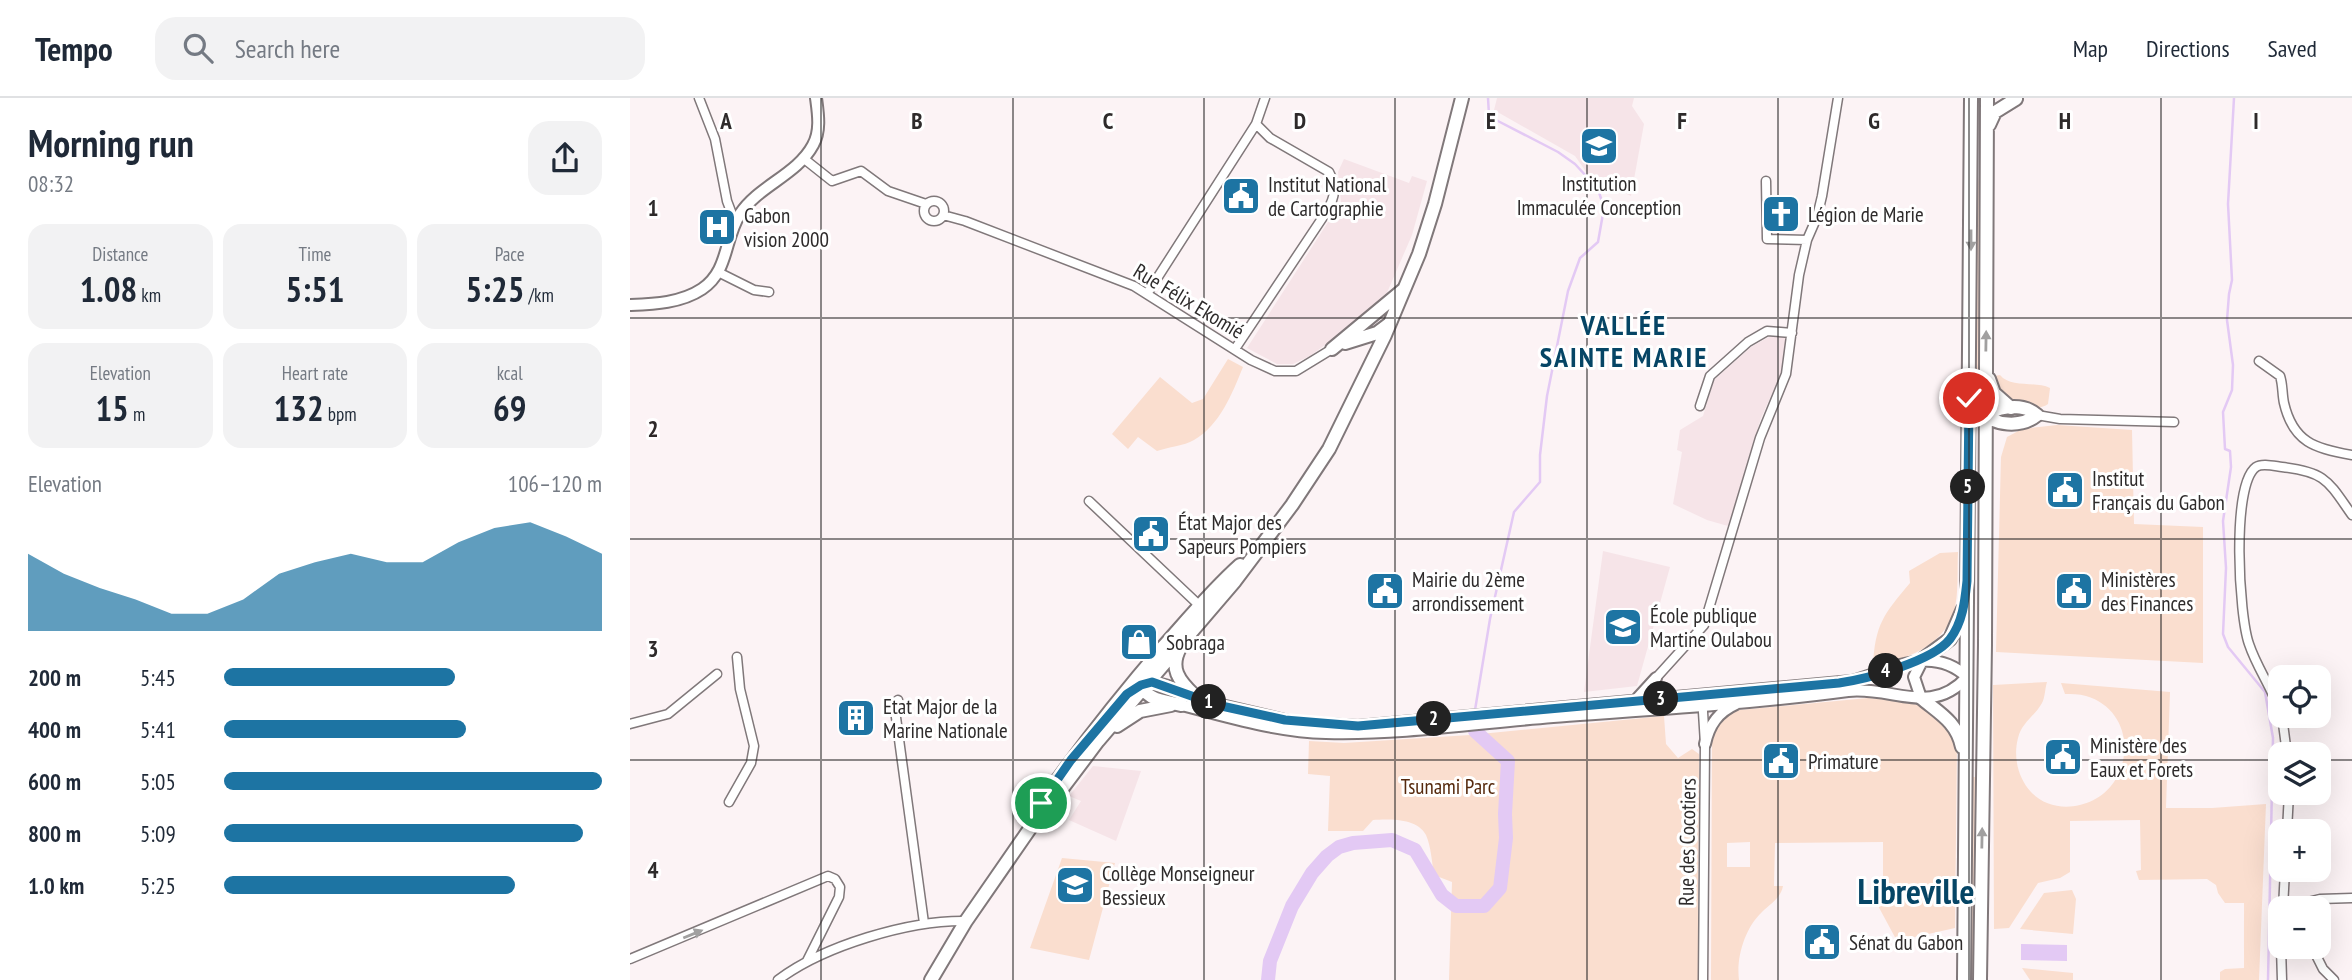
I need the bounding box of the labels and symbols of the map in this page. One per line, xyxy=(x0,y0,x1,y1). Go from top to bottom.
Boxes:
text: A xyxy=(719,106,732,135)
text: B xyxy=(911,106,923,135)
text: C xyxy=(1103,106,1114,135)
text: D xyxy=(1294,106,1306,135)
text: E xyxy=(1486,106,1496,135)
text: F xyxy=(1677,106,1687,135)
text: G xyxy=(1868,106,1880,135)
text: H xyxy=(2059,106,2071,135)
text: I xyxy=(2253,106,2259,135)
school or university icon: Institution Immaculée Conception xyxy=(1578,125,1620,167)
place label: Institution Immaculée Conception xyxy=(1517,170,1681,221)
place label: Institut National de Cartographie xyxy=(1268,171,1386,222)
public building icon: Institut National de Cartographie xyxy=(1220,175,1262,217)
text: 1 xyxy=(648,193,659,222)
church icon: Légion de Marie xyxy=(1760,193,1802,235)
place label: Légion de Marie xyxy=(1808,201,1924,228)
place label: Gabon vision 2000 xyxy=(744,202,829,253)
hospital icon: Gabon vision 2000 xyxy=(696,206,738,248)
one-way arrow xyxy=(1965,229,1976,251)
street label: Rue Félix Ekomié xyxy=(1129,257,1249,345)
district label: VALLÉE SAINTE MARIE xyxy=(1540,306,1708,375)
one-way arrow xyxy=(1981,330,1992,352)
pin xyxy=(1939,368,1999,428)
text: 2 xyxy=(648,414,659,443)
place label: Institut Français du Gabon xyxy=(2092,465,2225,516)
public building icon: Institut Français du Gabon xyxy=(2044,469,2086,511)
pin: 5 xyxy=(1950,470,1986,504)
place label: État Major des Sapeurs Pompiers xyxy=(1178,509,1306,560)
public building icon: État Major des Sapeurs Pompiers xyxy=(1130,513,1172,555)
place label: Mairie du 2ème arrondissement xyxy=(1412,566,1525,617)
place label: Ministères des Finances xyxy=(2101,566,2193,617)
public building icon: Mairie du 2ème arrondissement xyxy=(1364,570,1406,612)
public building icon: Ministères des Finances xyxy=(2053,570,2095,612)
place label: École publique Martine Oulabou xyxy=(1650,602,1772,653)
school or university icon: École publique Martine Oulabou xyxy=(1602,606,1644,648)
shop icon: Sobraga xyxy=(1118,621,1160,663)
place label: Sobraga xyxy=(1166,629,1225,656)
text: 3 xyxy=(648,634,659,663)
pin: 4 xyxy=(1868,654,1904,688)
pin: 3 xyxy=(1644,682,1678,716)
pin: 1 xyxy=(1192,684,1226,720)
place label: Etat Major de la Marine Nationale xyxy=(883,693,1008,744)
building icon: Etat Major de la Marine Nationale xyxy=(835,697,877,739)
pin: 2 xyxy=(1416,702,1452,736)
place label: Ministère des Eaux et Forets xyxy=(2090,732,2193,783)
public building icon: Ministère des Eaux et Forets xyxy=(2042,736,2084,778)
public building icon: Primature xyxy=(1760,740,1802,782)
place label: Primature xyxy=(1808,748,1879,775)
pin xyxy=(1011,773,1071,833)
park label: Tsunami Parc xyxy=(1401,773,1496,800)
street label: Rue des Cocotiers xyxy=(1672,778,1702,906)
one-way arrow xyxy=(1976,827,1988,849)
text: 4 xyxy=(648,855,659,884)
place label: Collège Monseigneur Bessieux xyxy=(1102,860,1255,911)
school or university icon: Collège Monseigneur Bessieux xyxy=(1054,864,1096,906)
district label: Libreville xyxy=(1858,868,1974,914)
public building icon: Sénat du Gabon xyxy=(1801,921,1843,963)
one-way arrow xyxy=(683,928,704,939)
place label: Sénat du Gabon xyxy=(1849,929,1963,956)

